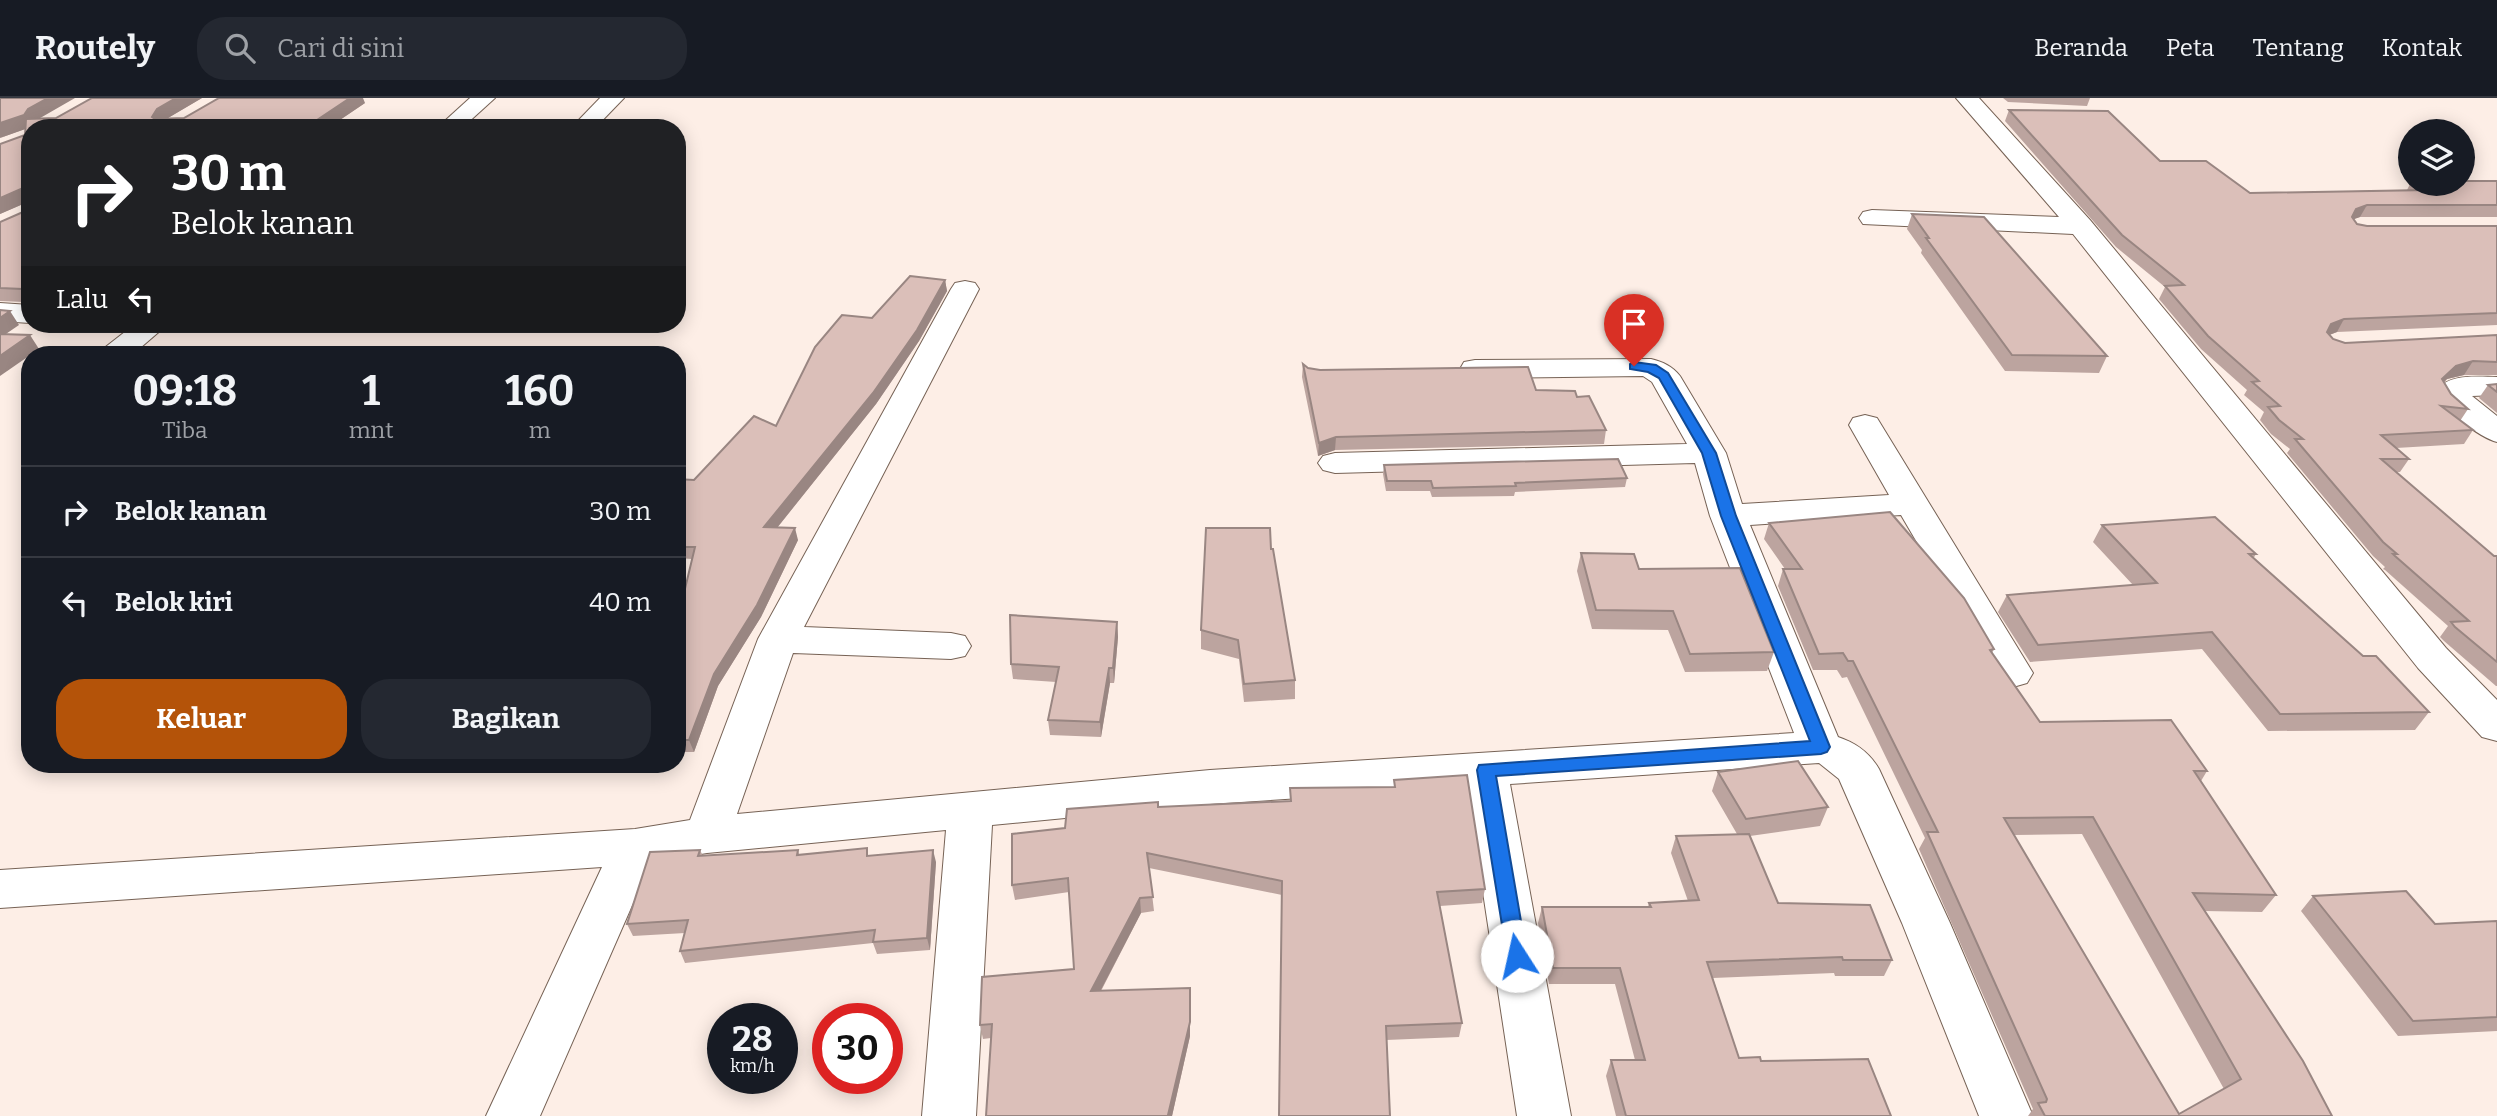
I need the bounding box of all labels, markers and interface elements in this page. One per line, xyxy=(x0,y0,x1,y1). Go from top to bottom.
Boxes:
search box xyxy=(197,17,687,80)
text: Routely xyxy=(35,28,155,68)
icon: search xyxy=(221,29,259,67)
text: Cari di sini xyxy=(277,33,404,64)
text: Beranda xyxy=(2034,34,2128,62)
text: Peta xyxy=(2166,34,2215,62)
text: Tentang xyxy=(2253,34,2344,62)
text: Kontak xyxy=(2382,34,2462,62)
map controls xyxy=(2398,119,2475,196)
button: layers xyxy=(2398,119,2475,196)
text: 30 m xyxy=(171,144,286,203)
icon: right xyxy=(56,147,147,238)
text: Belok kanan xyxy=(171,204,354,242)
icon: left xyxy=(122,280,160,318)
text: Lalu xyxy=(56,284,108,315)
pin xyxy=(1604,294,1664,366)
icon: arrive xyxy=(1615,305,1653,343)
text: 09:18 xyxy=(132,366,237,416)
text: 1 xyxy=(362,366,380,416)
text: 160 xyxy=(505,366,575,416)
text: Tiba xyxy=(162,416,208,444)
text: mnt xyxy=(349,416,393,444)
text: m xyxy=(529,416,551,444)
icon: right xyxy=(56,493,94,531)
text: Belok kanan xyxy=(115,496,267,527)
text: 30 m xyxy=(590,496,651,527)
icon: left xyxy=(56,584,94,622)
text: Belok kiri xyxy=(115,587,233,618)
text: 40 m xyxy=(589,587,651,618)
button: Keluar xyxy=(56,679,347,759)
button: Bagikan xyxy=(361,679,651,759)
position arrow xyxy=(1480,919,1554,993)
speed limit sign: 30 xyxy=(812,1003,903,1094)
text: 28 xyxy=(732,1018,773,1060)
text: km/h xyxy=(730,1055,775,1077)

